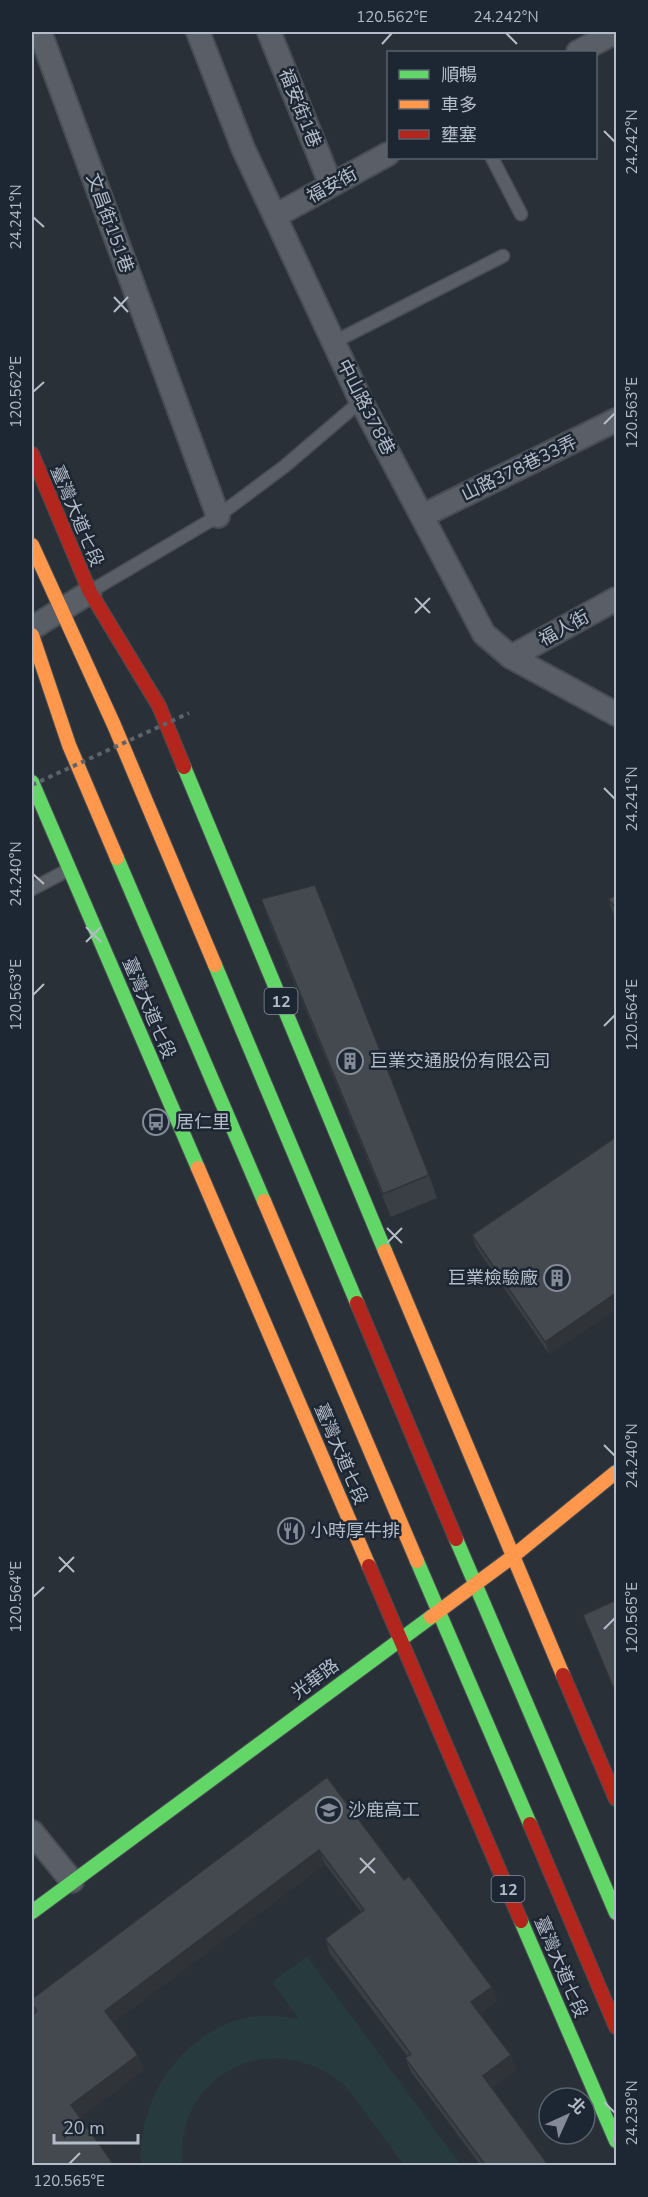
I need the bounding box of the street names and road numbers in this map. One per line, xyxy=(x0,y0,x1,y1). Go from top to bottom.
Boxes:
street label: 福安街1巷 xyxy=(273,65,327,151)
street label: 福安街 xyxy=(303,161,361,209)
street label: 文昌街151巷 xyxy=(81,170,139,276)
street label: 中山路378巷 xyxy=(332,355,400,459)
street label: 山路378巷33弄 xyxy=(457,430,581,506)
street label: 臺灣大道七段 xyxy=(45,462,109,570)
street label: 福人街 xyxy=(535,604,593,652)
street label: 臺灣大道七段 xyxy=(117,954,181,1062)
road number: 12 xyxy=(264,988,298,1014)
street label: 臺灣大道七段 xyxy=(309,1400,373,1508)
street label: 光華路 xyxy=(286,1653,344,1705)
road number: 12 xyxy=(492,1876,524,1902)
street label: 臺灣大道七段 xyxy=(529,1913,593,2021)

